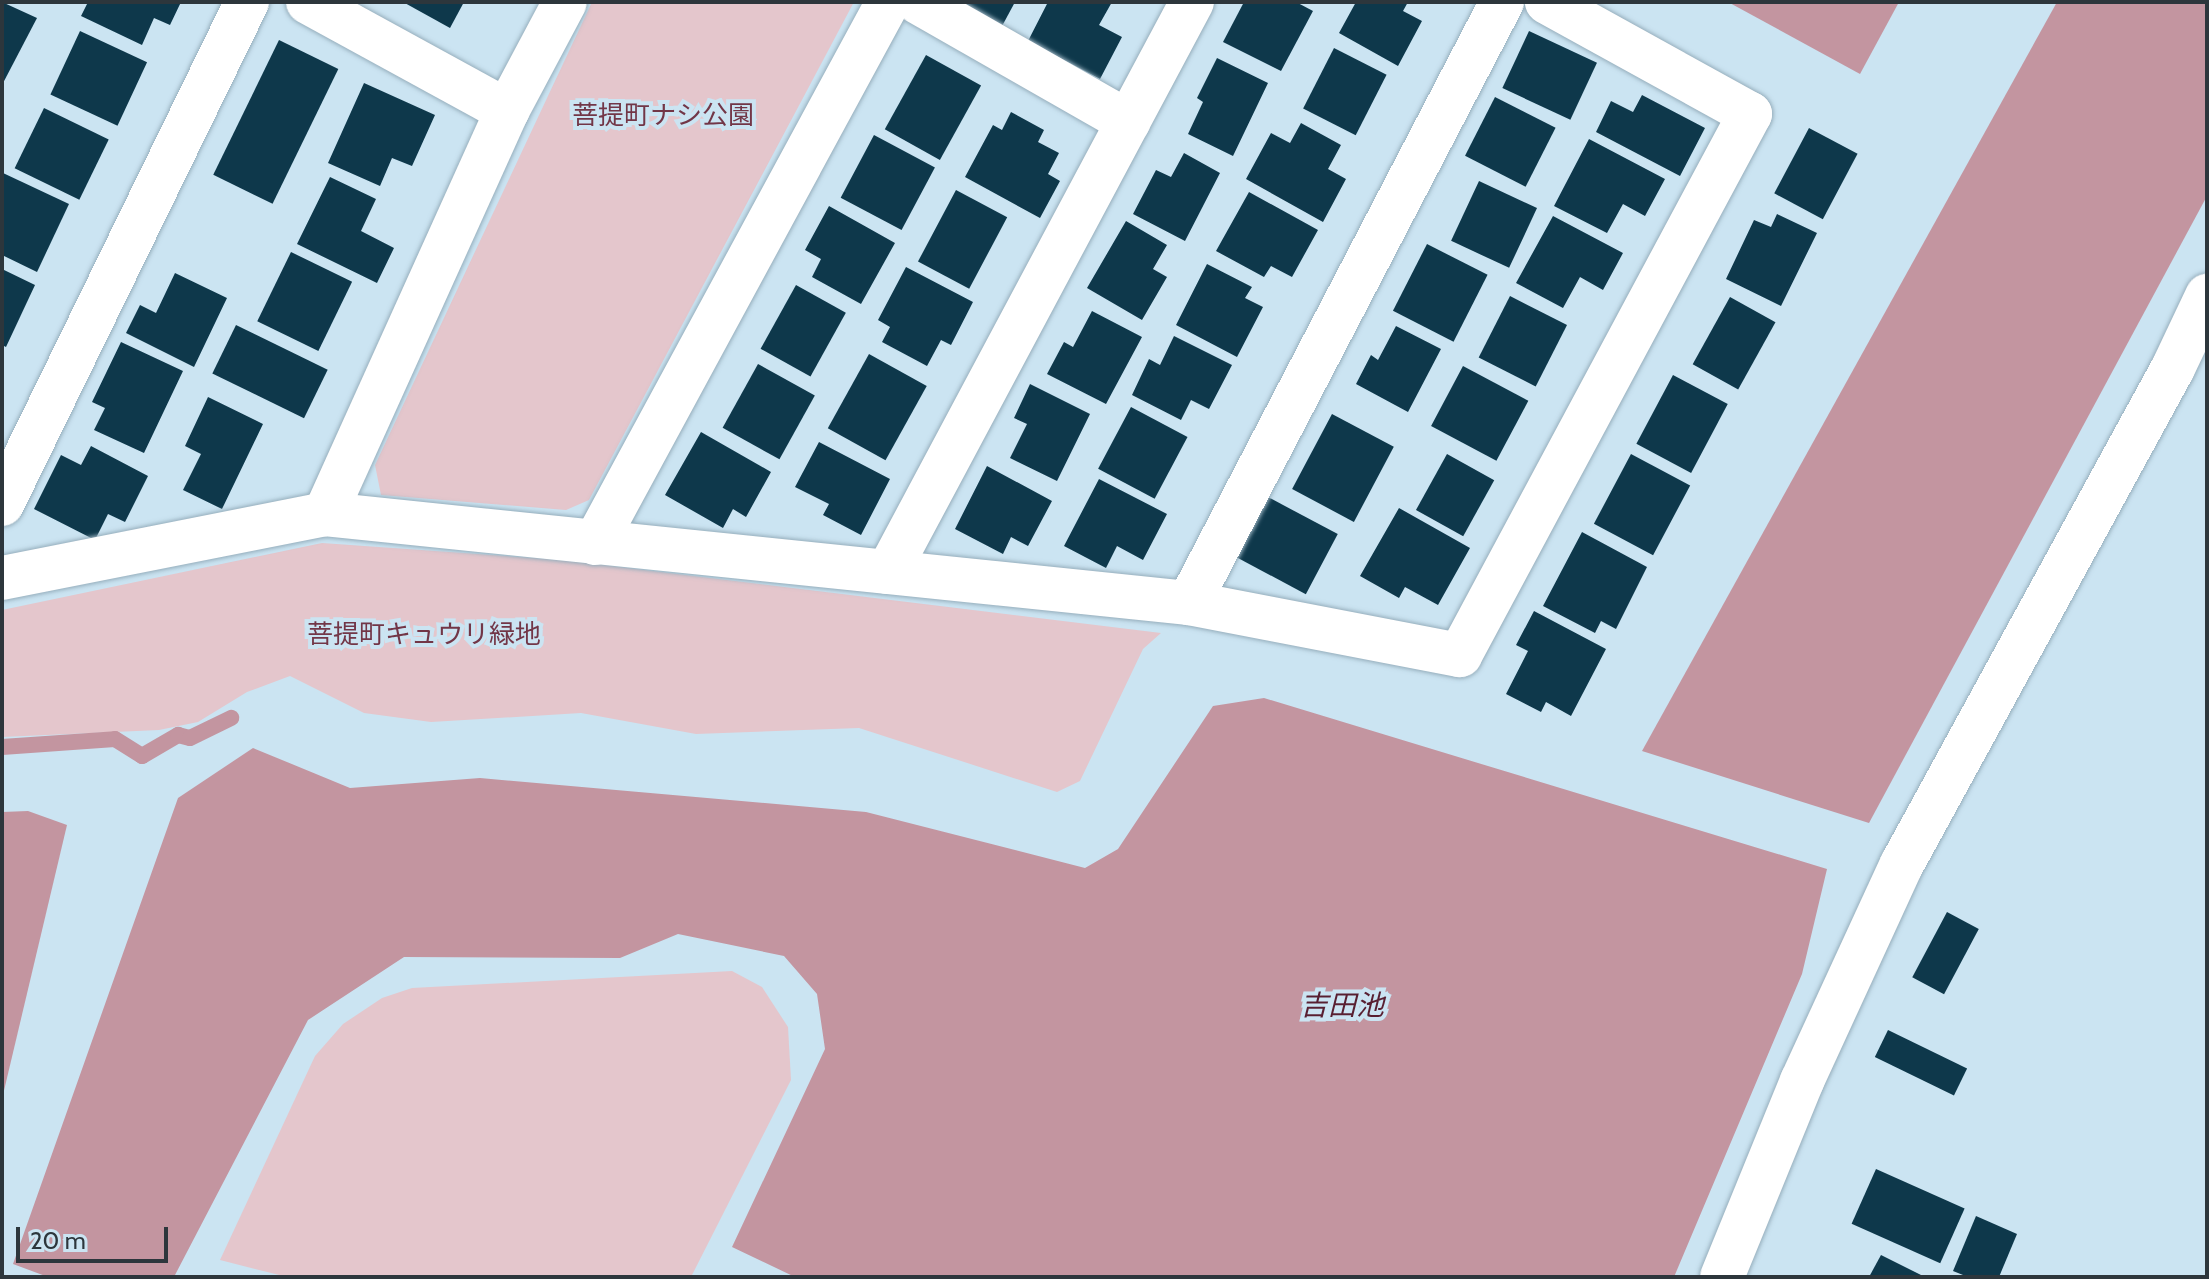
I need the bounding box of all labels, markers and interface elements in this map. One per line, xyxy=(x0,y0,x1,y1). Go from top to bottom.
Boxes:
park label: 菩提町ナシ公園 xyxy=(572,100,754,132)
park label: 菩提町キュウリ緑地 xyxy=(307,619,541,651)
water label: 吉田池 xyxy=(1300,988,1384,1022)
scale bar xyxy=(20,1211,172,1261)
text: 20 m xyxy=(30,1226,86,1255)

